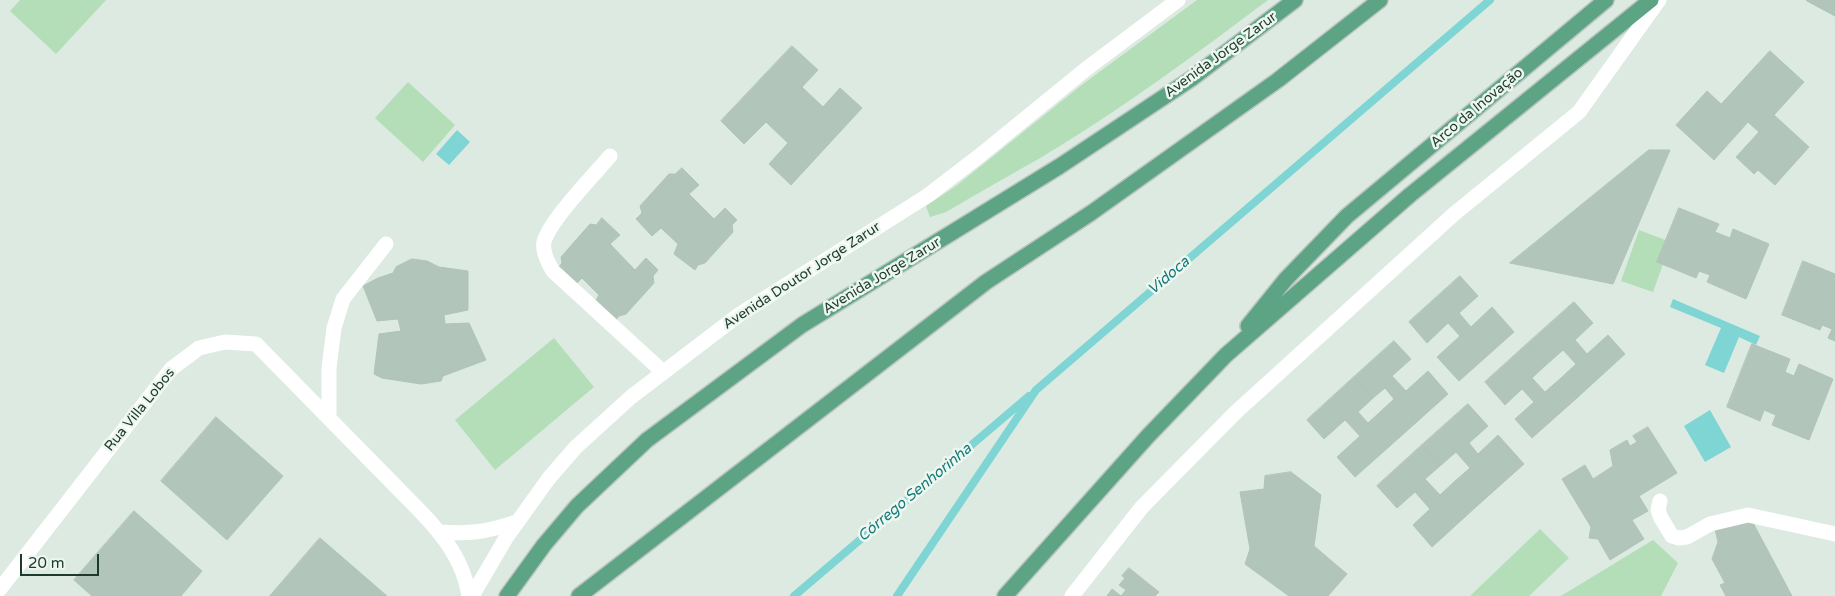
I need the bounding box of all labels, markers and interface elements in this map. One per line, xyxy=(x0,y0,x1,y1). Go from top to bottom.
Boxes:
street label: Avenida Jorge Zarur xyxy=(1162,9,1280,101)
street label: Arco da Inovação xyxy=(1427,65,1527,151)
street label: Avenida Doutor Jorge Zarur xyxy=(720,219,884,333)
street label: Avenida Jorge Zarur xyxy=(820,234,944,318)
water label: Vidoca xyxy=(1145,253,1193,299)
street label: Rua Villa Lobos xyxy=(101,365,179,455)
water label: Córrego Senhorinha xyxy=(855,440,975,546)
scale bar xyxy=(22,544,101,576)
text: 20 m xyxy=(28,554,65,572)

